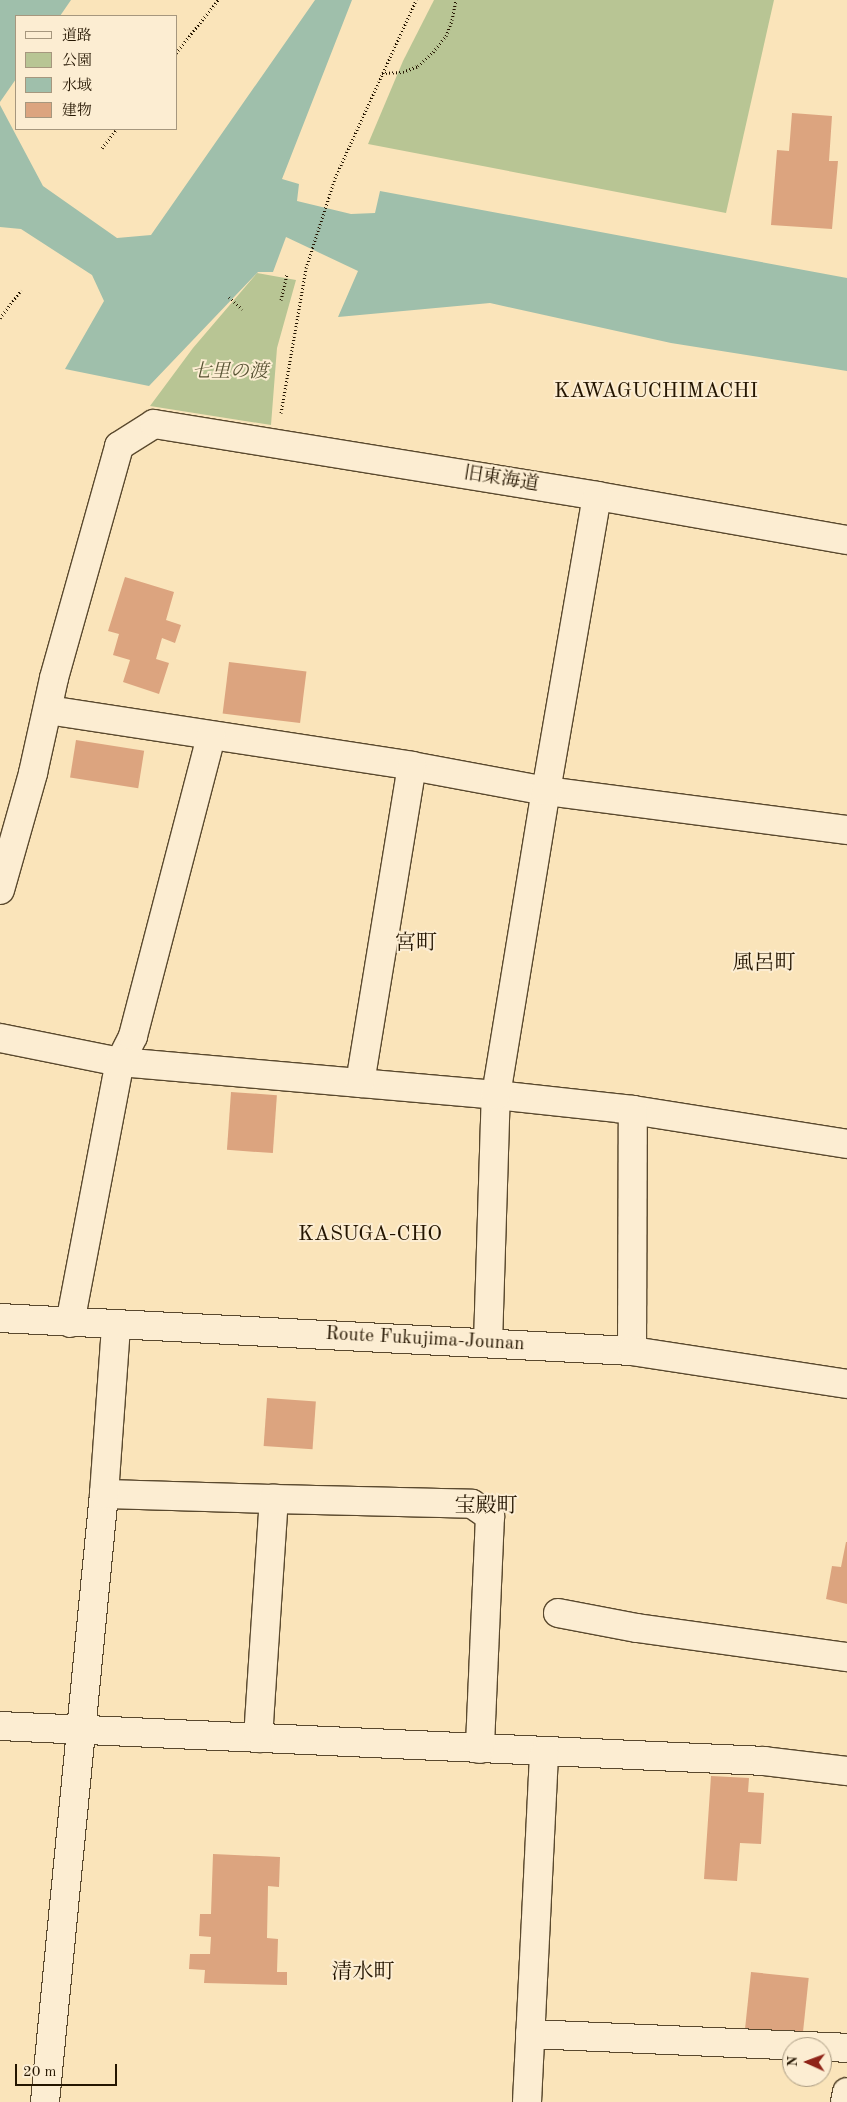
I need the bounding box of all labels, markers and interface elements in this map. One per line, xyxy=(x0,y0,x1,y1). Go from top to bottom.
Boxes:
legend xyxy=(15,15,178,130)
text: 道路 xyxy=(62,29,92,44)
text: 公園 xyxy=(62,54,92,69)
text: 水域 xyxy=(62,79,92,94)
text: 建物 xyxy=(62,104,92,119)
park label: 七里の渡 xyxy=(192,362,268,384)
district label: KAWAGUCHIMACHI xyxy=(545,379,767,405)
street label: 旧東海道 xyxy=(462,463,540,497)
district label: 宮町 xyxy=(395,931,437,957)
district label: 風呂町 xyxy=(733,951,795,977)
district label: KASUGA-CHO xyxy=(292,1222,448,1248)
street label: Route Fukujima-Jounan xyxy=(325,1323,525,1357)
district label: 宝殿町 xyxy=(455,1494,517,1520)
district label: 清水町 xyxy=(332,1960,394,1986)
north arrow xyxy=(782,2037,832,2087)
scale bar xyxy=(18,2054,120,2086)
text: N xyxy=(786,2056,800,2067)
text: 20 m xyxy=(23,2065,57,2080)

